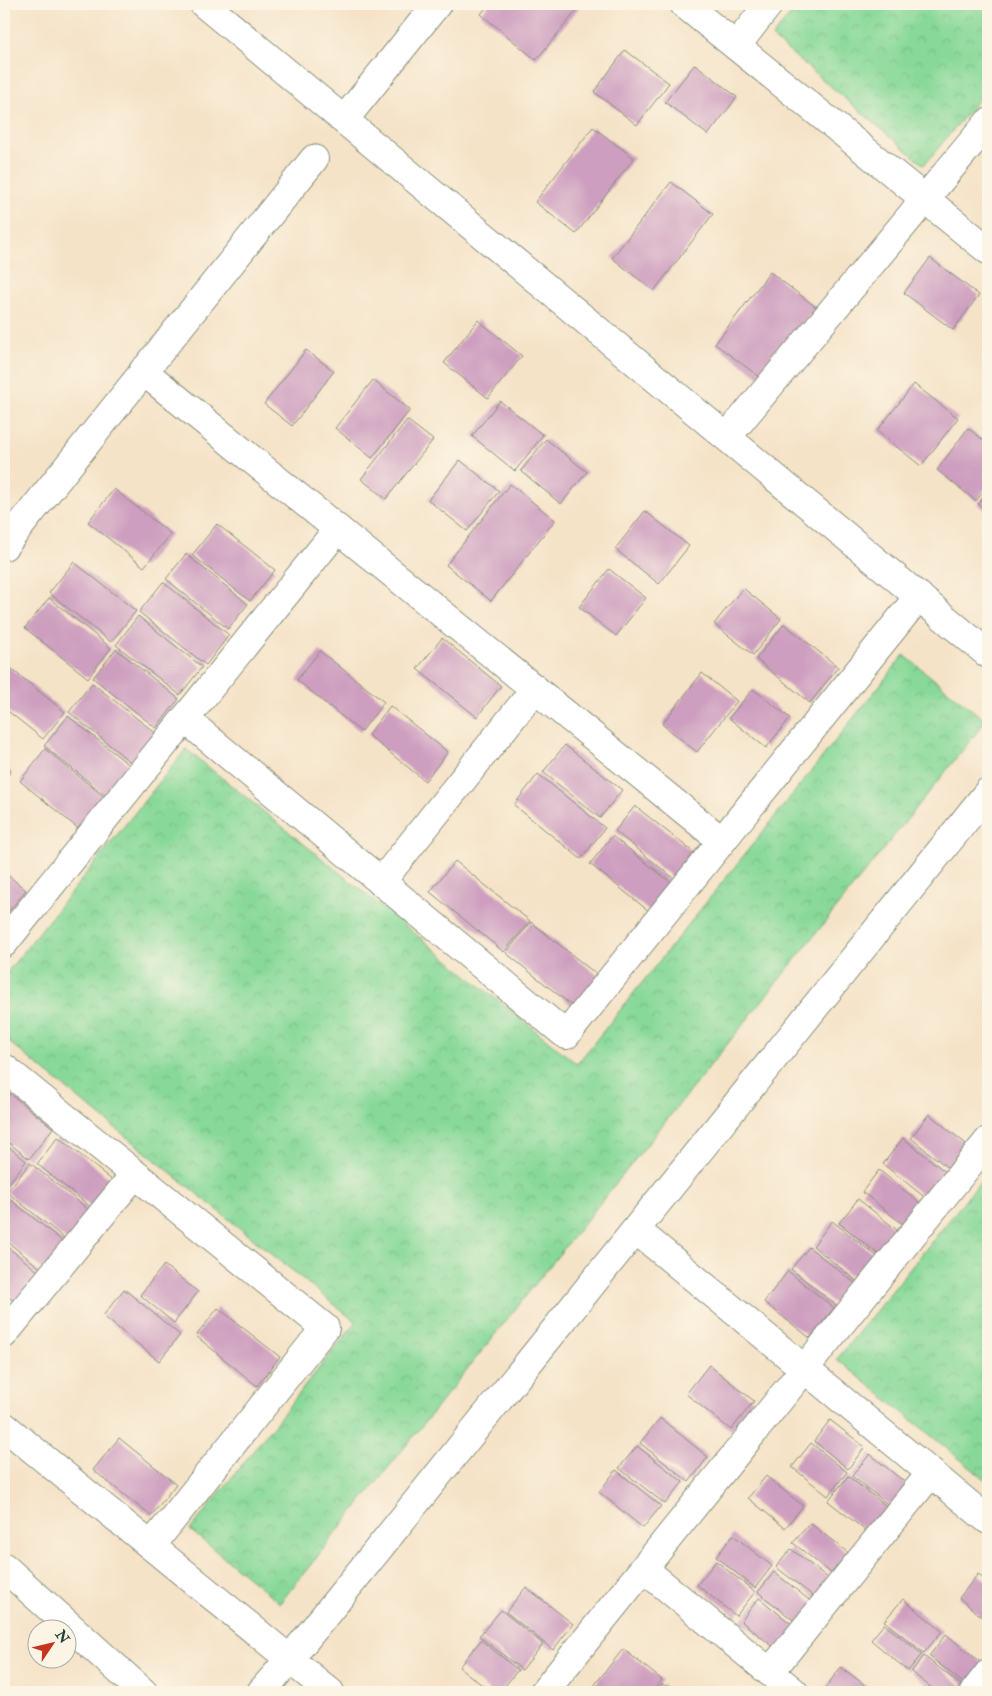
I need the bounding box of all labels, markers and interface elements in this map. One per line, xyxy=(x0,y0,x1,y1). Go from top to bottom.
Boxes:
north arrow xyxy=(28,1618,78,1668)
text: N xyxy=(51,1626,73,1647)

